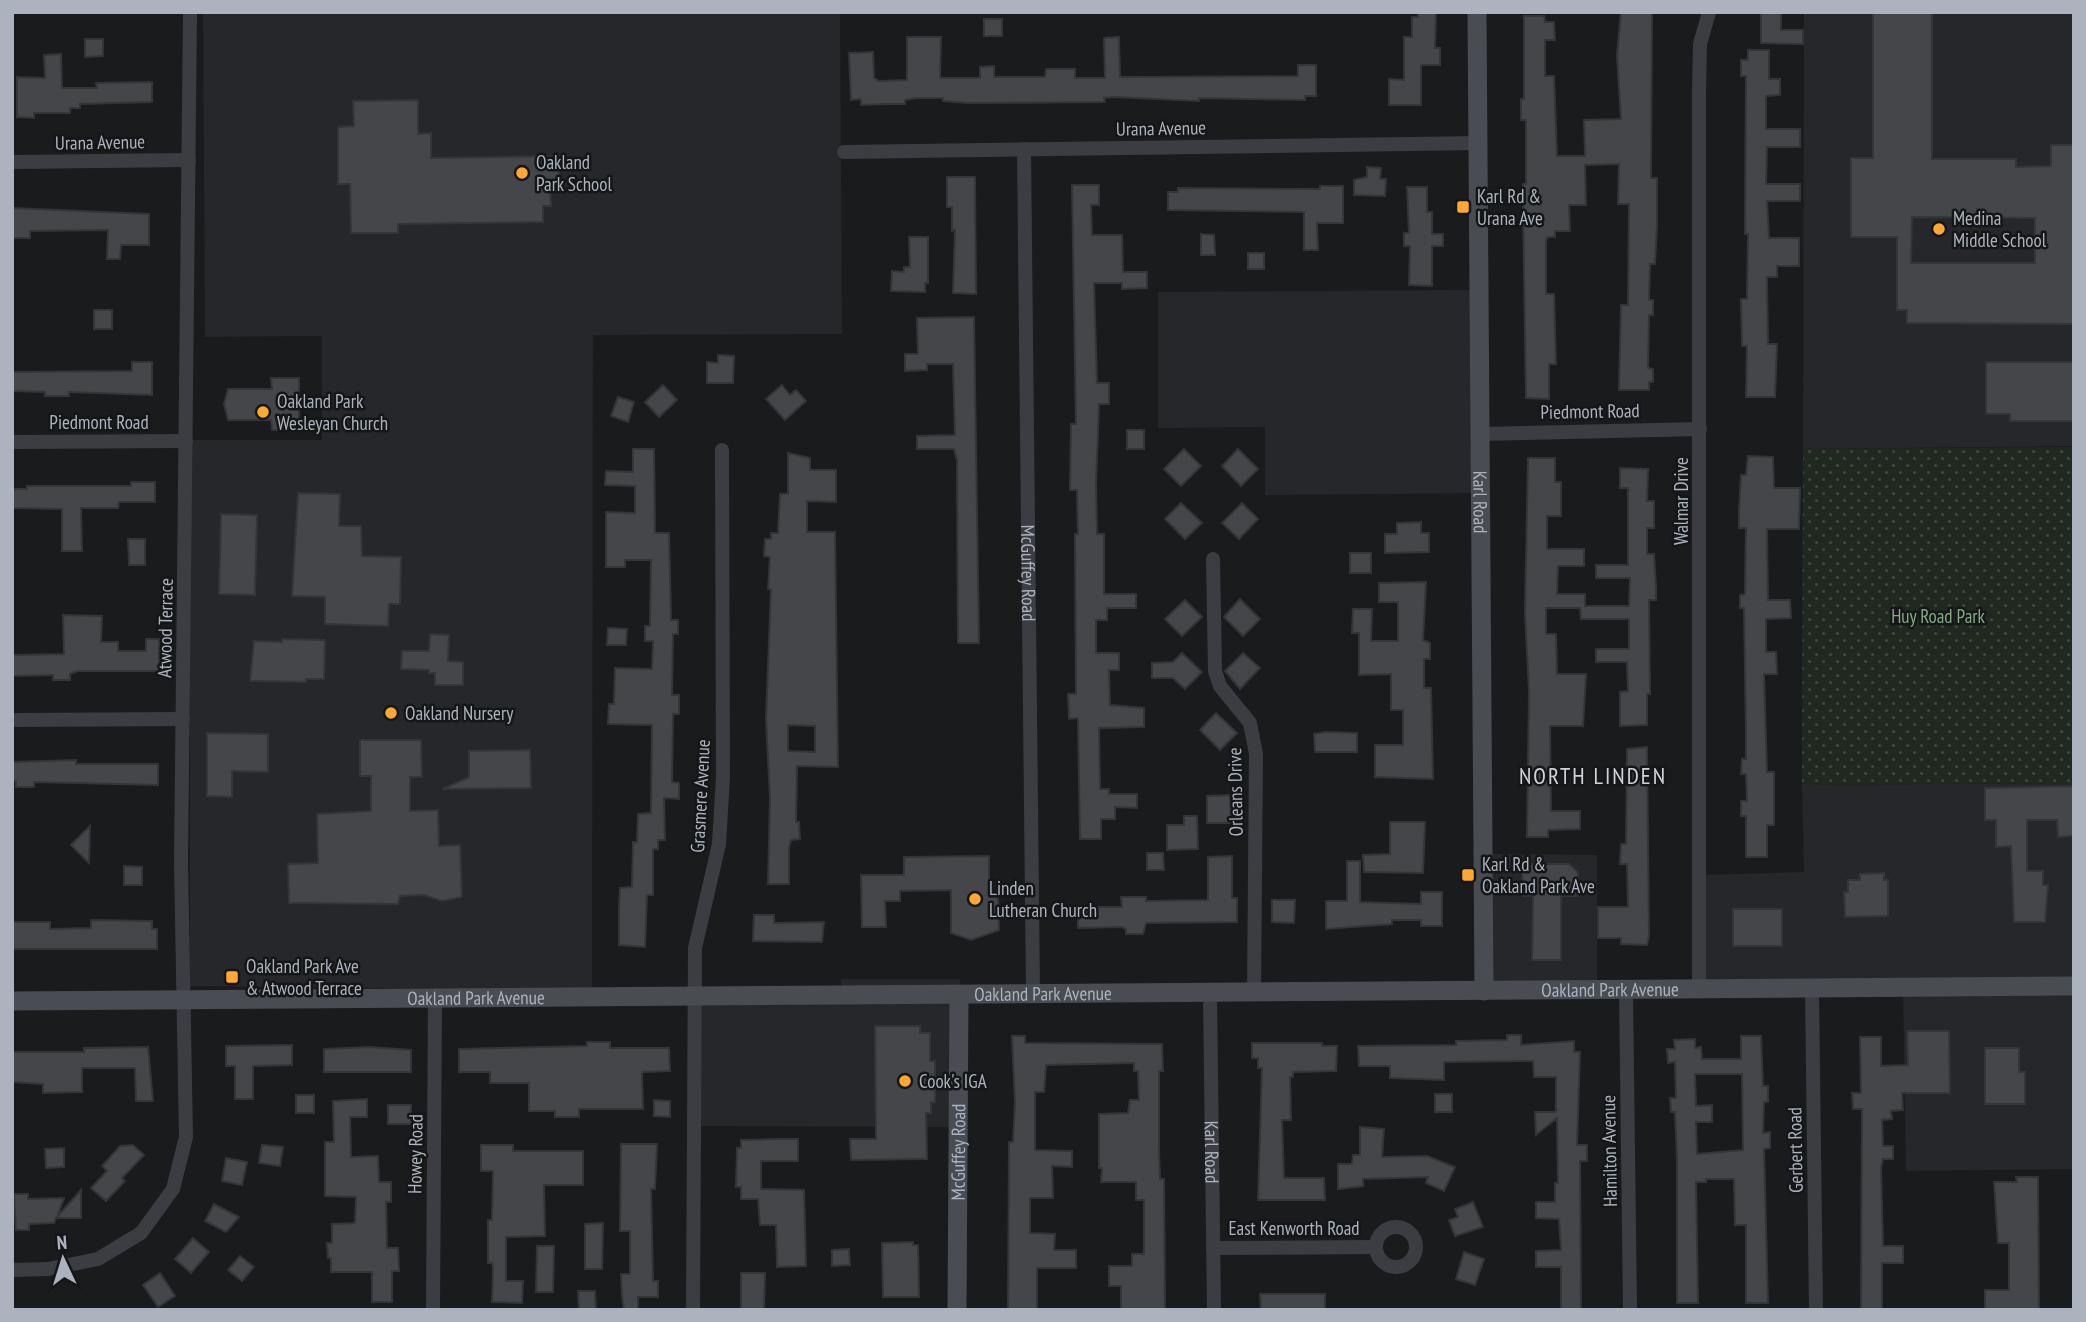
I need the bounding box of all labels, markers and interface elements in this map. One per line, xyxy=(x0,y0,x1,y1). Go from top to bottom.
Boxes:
street label: Urana Avenue xyxy=(1116,115,1206,141)
street label: Urana Avenue xyxy=(55,129,145,155)
place label: Oakland Park School xyxy=(536,150,612,196)
marker: Oakland Park School xyxy=(514,165,530,181)
place label: Karl Rd & Urana Ave xyxy=(1477,184,1543,230)
marker: Karl Rd & Urana Ave xyxy=(1455,199,1471,215)
place label: Medina Middle School xyxy=(1953,206,2047,252)
marker: Medina Middle School xyxy=(1931,221,1947,237)
place label: Oakland Park Wesleyan Church xyxy=(277,389,388,435)
street label: Piedmont Road xyxy=(1540,398,1640,424)
marker: Oakland Park Wesleyan Church xyxy=(255,404,271,420)
street label: Piedmont Road xyxy=(49,410,149,434)
street label: Walmar Drive xyxy=(1669,457,1693,545)
street label: Karl Road xyxy=(1468,471,1493,533)
street label: McGuffey Road xyxy=(1016,524,1041,621)
street label: Atwood Terrace xyxy=(152,578,178,678)
park label: Huy Road Park xyxy=(1891,604,1985,628)
place label: Oakland Nursery xyxy=(405,701,514,725)
marker: Oakland Nursery xyxy=(383,705,399,721)
street label: Grasmere Avenue xyxy=(685,739,715,853)
street label: Orleans Drive xyxy=(1222,747,1248,837)
district label: NORTH LINDEN xyxy=(1519,761,1667,790)
place label: Karl Rd & Oakland Park Ave xyxy=(1482,852,1595,898)
marker: Karl Rd & Oakland Park Ave xyxy=(1460,867,1476,883)
place label: Linden Lutheran Church xyxy=(989,876,1097,922)
marker: Linden Lutheran Church xyxy=(967,891,983,907)
place label: Oakland Park Ave & Atwood Terrace xyxy=(246,954,362,1000)
marker: Oakland Park Ave & Atwood Terrace xyxy=(224,969,240,985)
street label: Oakland Park Avenue xyxy=(1541,977,1679,1002)
street label: Oakland Park Avenue xyxy=(974,981,1112,1006)
street label: Oakland Park Avenue xyxy=(407,985,545,1010)
place label: Cook's IGA xyxy=(919,1069,987,1093)
marker: Cook's IGA xyxy=(897,1073,913,1089)
street label: Hamilton Avenue xyxy=(1596,1095,1622,1207)
street label: McGuffey Road xyxy=(946,1104,970,1200)
street label: Gerbert Road xyxy=(1782,1107,1808,1193)
street label: Howey Road xyxy=(402,1114,428,1194)
street label: Karl Road xyxy=(1200,1120,1224,1183)
street label: East Kenworth Road xyxy=(1228,1216,1360,1240)
north arrow xyxy=(28,1224,98,1294)
text: N xyxy=(56,1230,68,1254)

